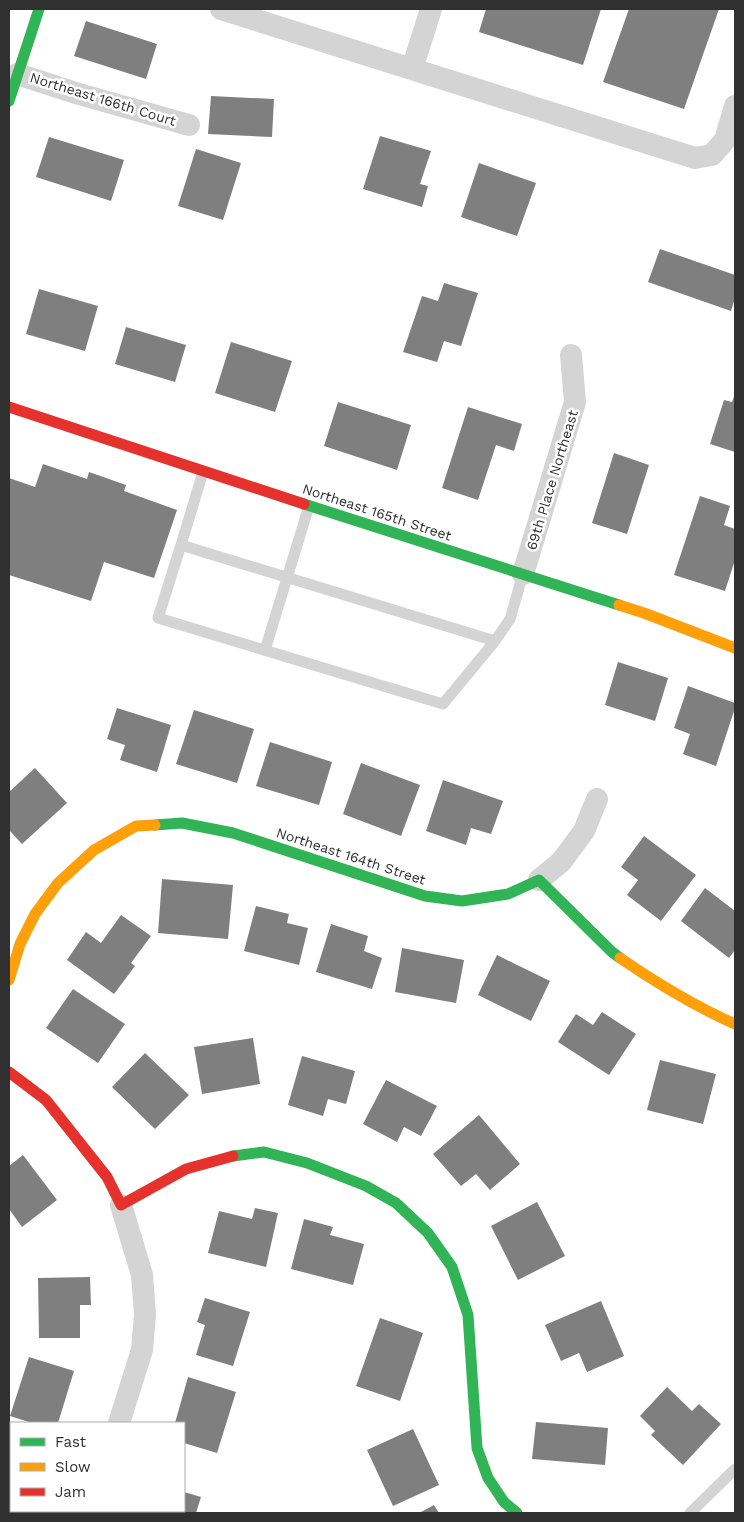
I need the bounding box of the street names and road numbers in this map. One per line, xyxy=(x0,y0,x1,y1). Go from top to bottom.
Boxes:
street label: Northeast 166th Court xyxy=(28,69,178,129)
street label: 69th Place Northeast xyxy=(523,408,581,552)
street label: Northeast 165th Street xyxy=(300,480,454,544)
street label: Northeast 164th Street xyxy=(274,824,428,888)

